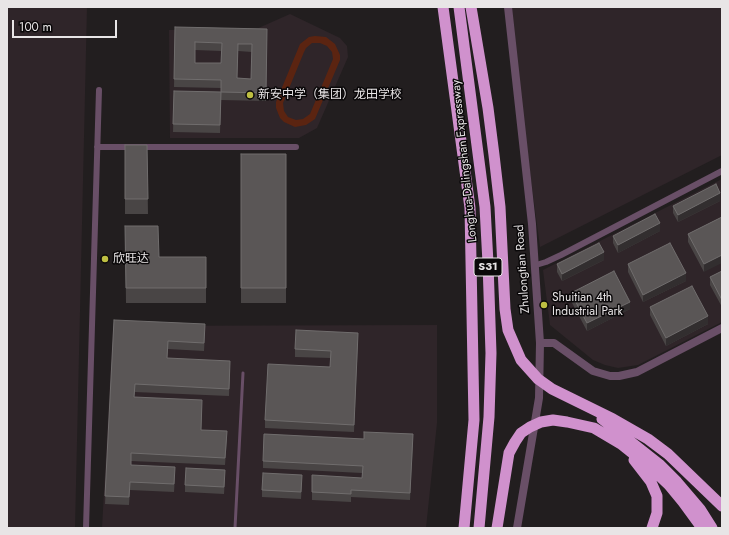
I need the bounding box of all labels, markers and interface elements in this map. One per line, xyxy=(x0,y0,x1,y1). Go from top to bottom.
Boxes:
scale bar xyxy=(14,12,119,38)
text: 100 m xyxy=(19,18,52,36)
street label: Longhua-Dalingshan Expressway xyxy=(449,79,481,243)
place label: 新安中学（集团）龙田学校 xyxy=(258,88,402,102)
marker: 新安中学（集团）龙田学校 xyxy=(245,90,255,100)
street label: Zhulongtian Road xyxy=(513,224,533,314)
place label: 欣旺达 xyxy=(113,252,149,266)
marker: 欣旺达 xyxy=(100,254,110,264)
road number: S31 xyxy=(474,258,502,276)
place label: Shuitian 4th Industrial Park xyxy=(552,291,623,319)
marker: Shuitian 4th Industrial Park xyxy=(539,300,549,310)

